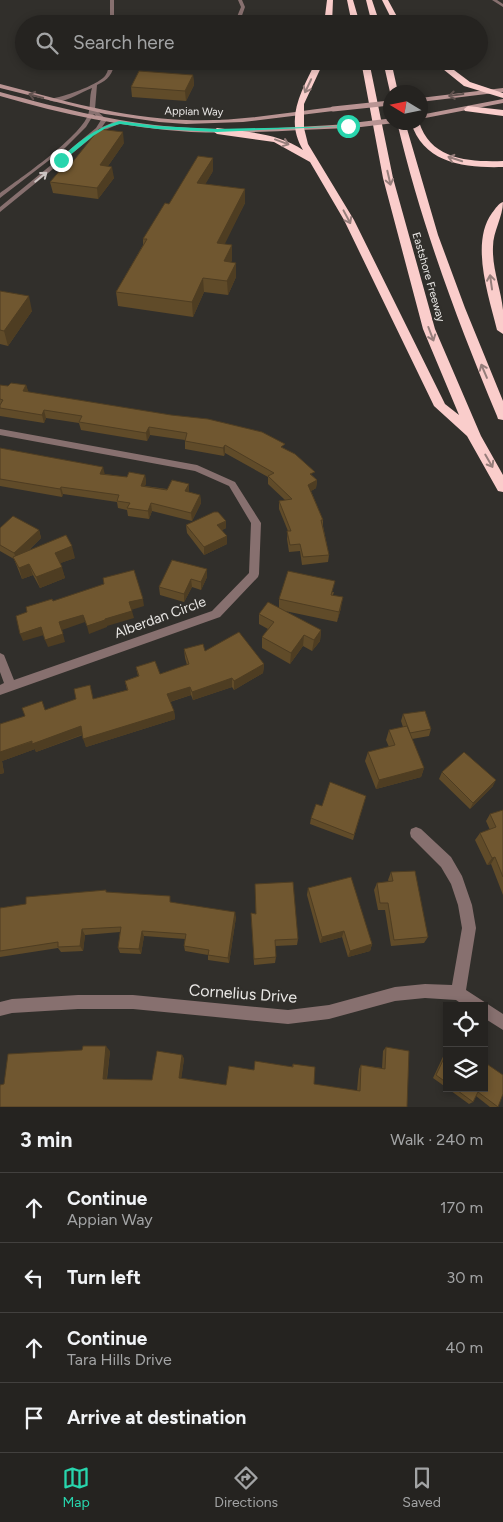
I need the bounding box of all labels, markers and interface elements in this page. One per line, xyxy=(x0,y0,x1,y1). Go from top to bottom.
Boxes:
search box xyxy=(15,15,488,70)
icon: search xyxy=(33,29,61,57)
text: Search here xyxy=(73,31,175,54)
one-way arrow xyxy=(303,79,313,94)
north arrow xyxy=(383,85,428,130)
one-way arrow xyxy=(28,90,44,100)
one-way arrow xyxy=(449,90,465,100)
street label: Appian Way xyxy=(164,104,224,119)
route start xyxy=(337,115,360,138)
one-way arrow xyxy=(274,138,290,147)
route end xyxy=(50,149,73,172)
one-way arrow xyxy=(448,154,463,163)
one-way arrow xyxy=(385,169,394,185)
one-way arrow xyxy=(34,172,47,183)
one-way arrow xyxy=(343,209,353,224)
street label: Eastshore Freeway xyxy=(409,231,448,324)
one-way arrow xyxy=(486,275,496,291)
one-way arrow xyxy=(428,327,437,342)
one-way arrow xyxy=(479,364,489,379)
one-way arrow xyxy=(484,453,494,468)
street label: Alberdan Circle xyxy=(112,593,209,642)
street label: Cornelius Drive xyxy=(188,980,298,1007)
map controls xyxy=(443,1002,488,1092)
button: locate xyxy=(443,1002,488,1047)
button: layers xyxy=(443,1047,488,1092)
text: 3 min xyxy=(20,1127,72,1152)
text: Walk · 240 m xyxy=(390,1130,483,1149)
text: Continue xyxy=(67,1187,147,1210)
icon: ahead xyxy=(20,1194,48,1222)
text: 170 m xyxy=(440,1198,483,1217)
text: Appian Way xyxy=(67,1210,153,1229)
icon: left xyxy=(20,1264,48,1292)
text: Turn left xyxy=(67,1266,141,1289)
text: 30 m xyxy=(446,1268,483,1287)
text: Continue xyxy=(67,1327,147,1350)
icon: ahead xyxy=(20,1334,48,1362)
text: 40 m xyxy=(445,1338,483,1357)
text: Tara Hills Drive xyxy=(67,1350,172,1369)
icon: arrive xyxy=(20,1404,48,1432)
text: Arrive at destination xyxy=(67,1406,246,1429)
tab: Map xyxy=(62,1464,90,1511)
tab: Directions xyxy=(214,1464,278,1511)
tab: Saved xyxy=(402,1464,441,1511)

